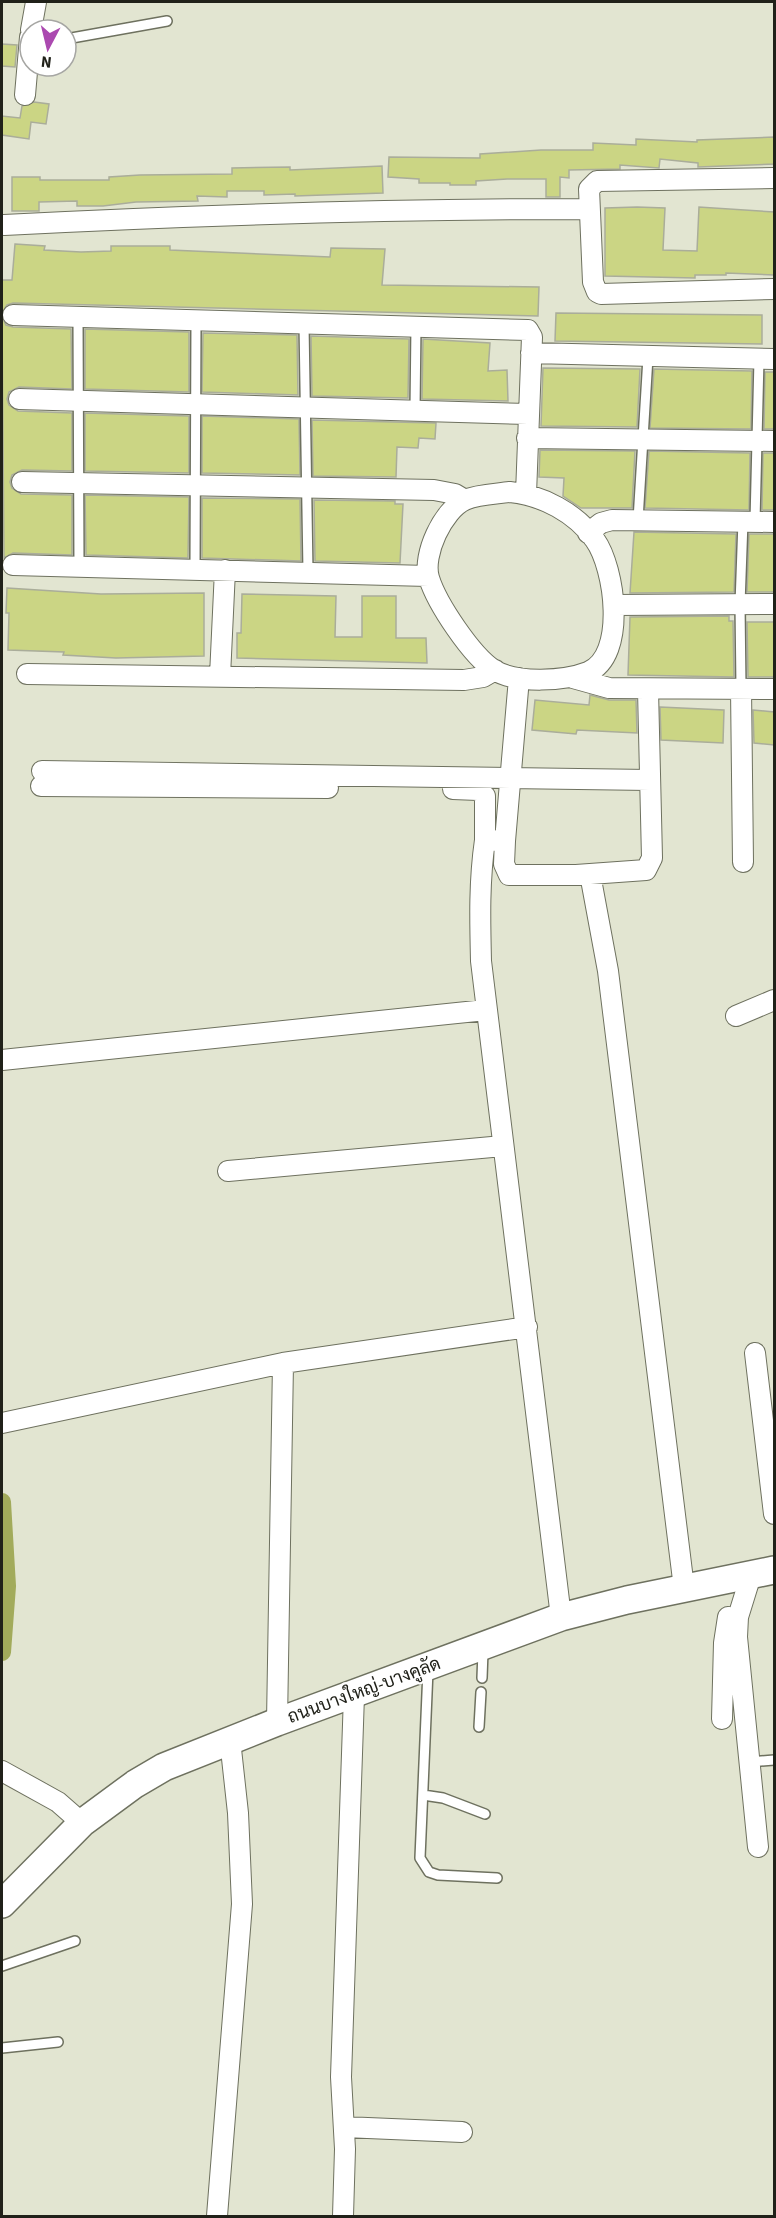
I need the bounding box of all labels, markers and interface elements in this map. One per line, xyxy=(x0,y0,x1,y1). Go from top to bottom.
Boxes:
north arrow xyxy=(18,18,78,78)
text: N xyxy=(40,50,53,73)
street label: ถนนบางใหญ่-บางคูลัด xyxy=(284,1650,444,1730)

